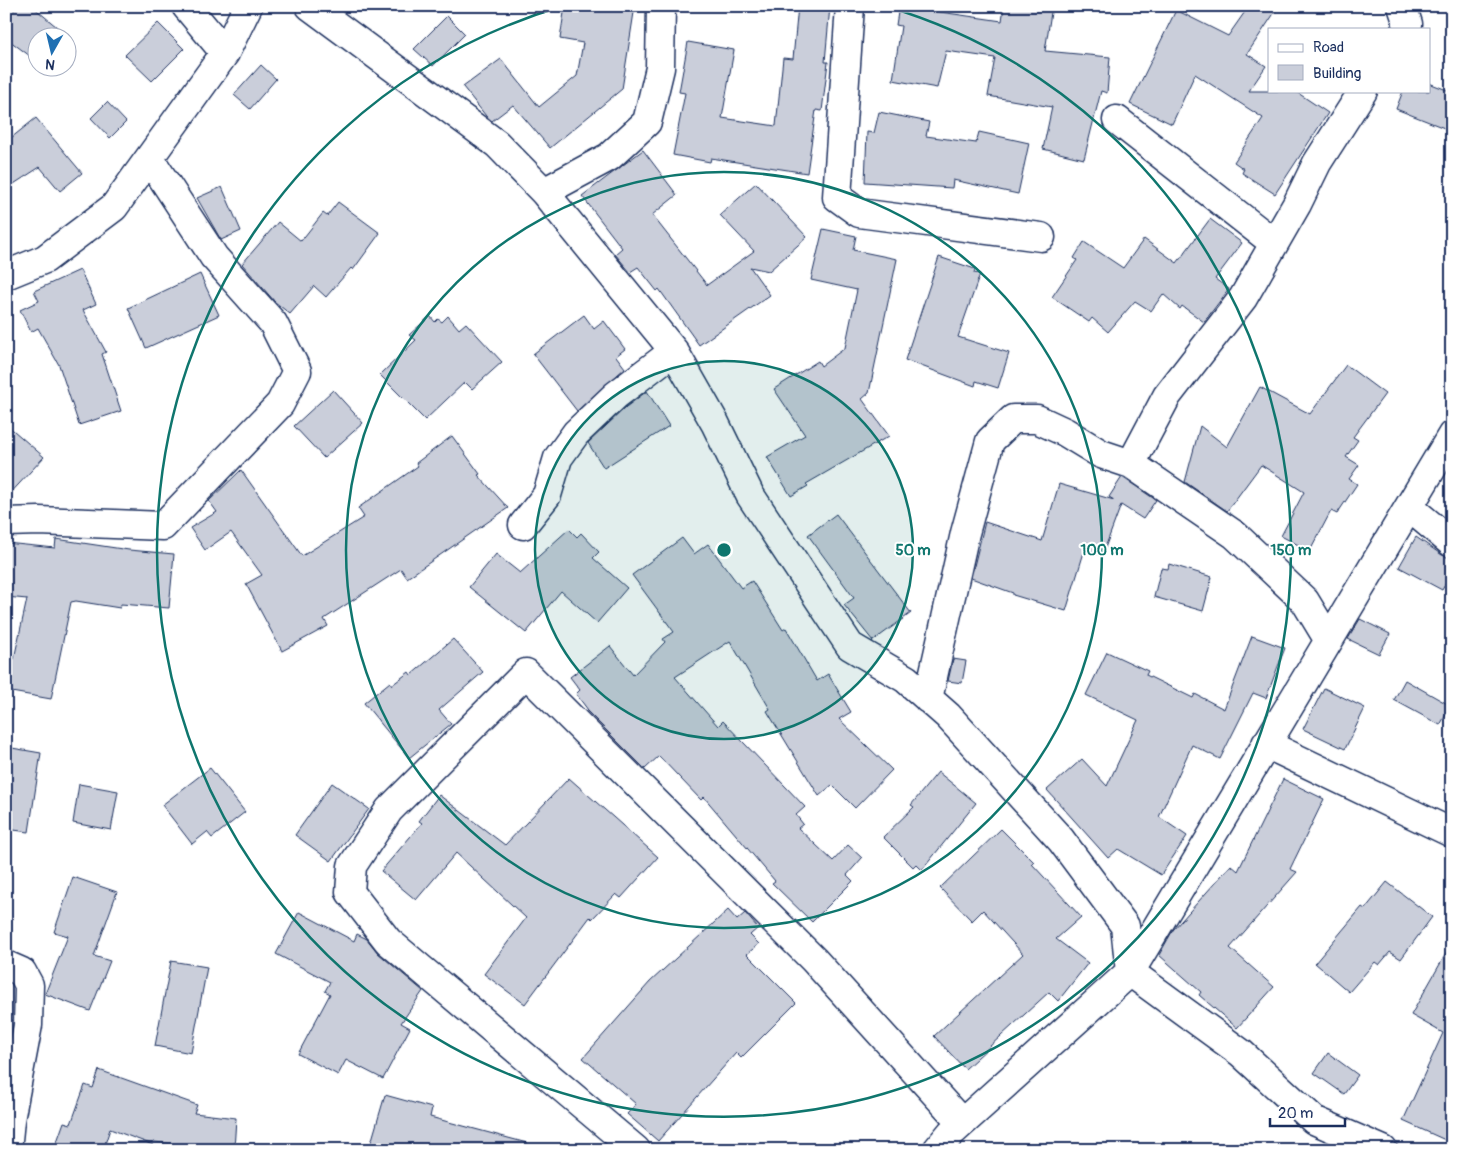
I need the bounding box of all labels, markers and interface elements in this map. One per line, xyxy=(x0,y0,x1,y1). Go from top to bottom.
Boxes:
north arrow xyxy=(28,28,78,78)
legend xyxy=(1268,28,1430,92)
text: Road xyxy=(1313,38,1344,57)
text: N xyxy=(44,55,56,73)
text: Building xyxy=(1313,64,1361,83)
centre of rings xyxy=(715,541,733,559)
text: 50 m xyxy=(896,541,930,560)
text: 100 m xyxy=(1081,541,1123,560)
text: 150 m xyxy=(1271,541,1311,560)
scale bar xyxy=(1270,1096,1346,1128)
text: 20 m xyxy=(1278,1104,1313,1123)

